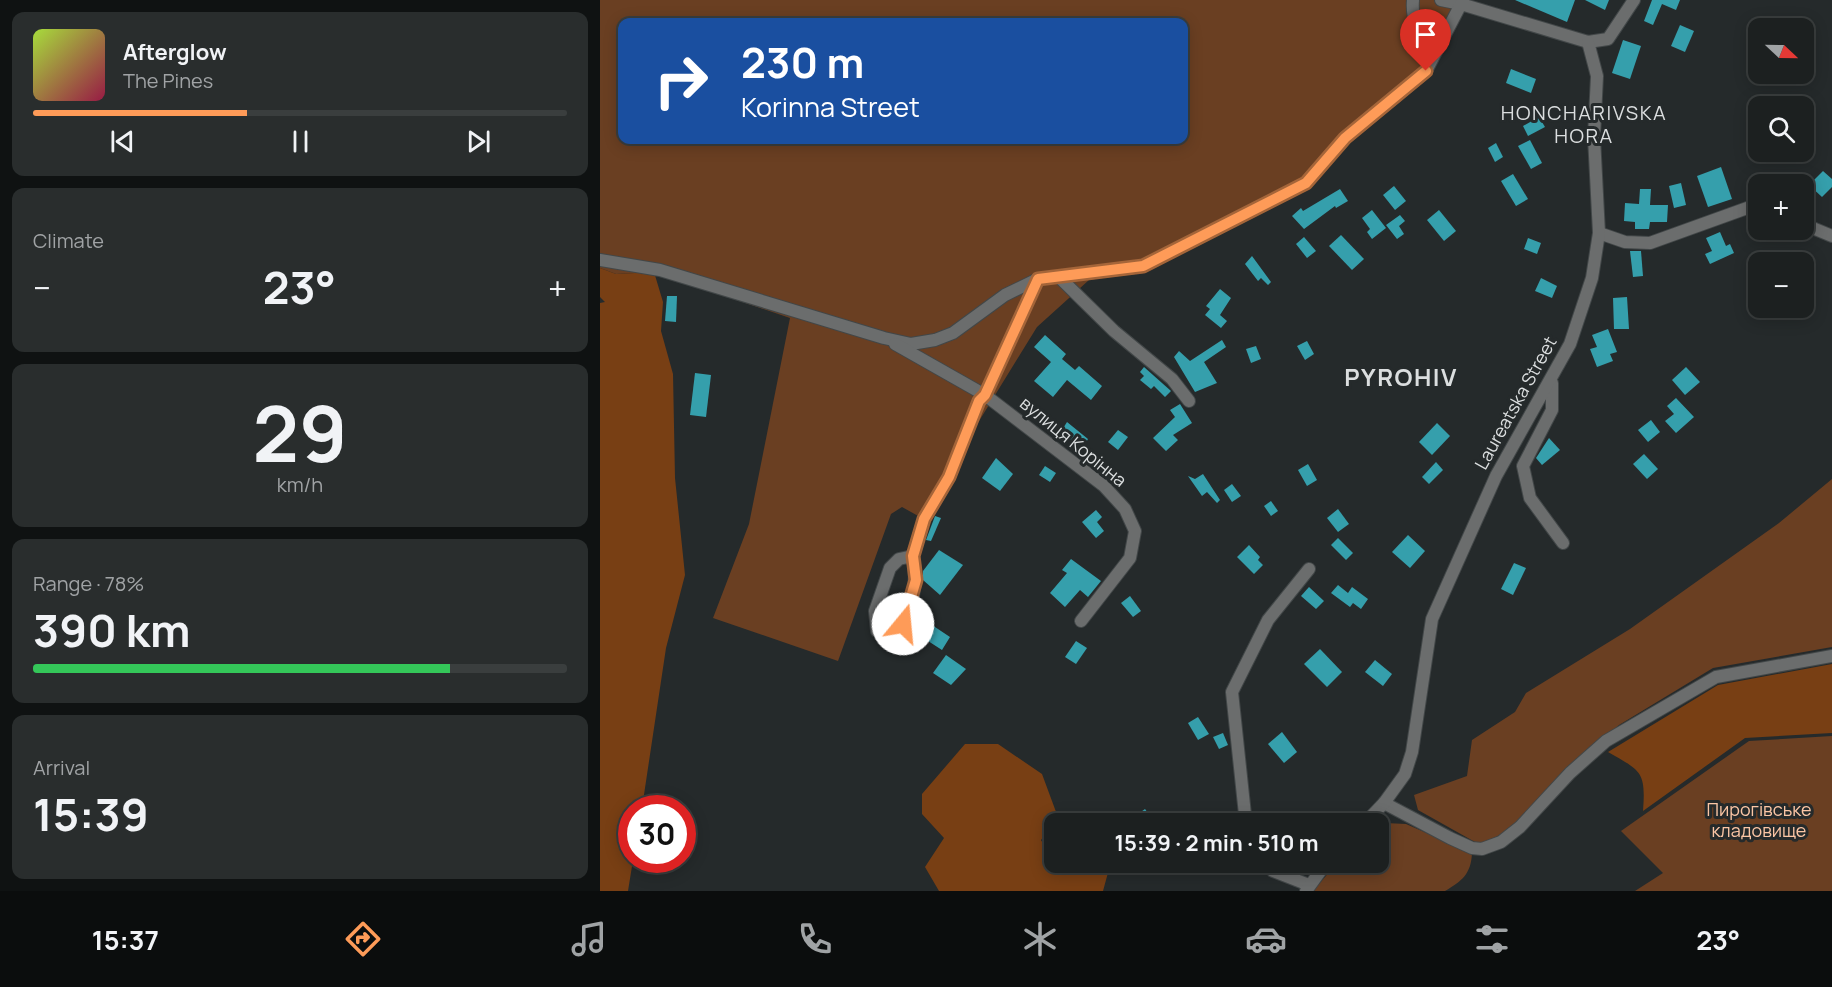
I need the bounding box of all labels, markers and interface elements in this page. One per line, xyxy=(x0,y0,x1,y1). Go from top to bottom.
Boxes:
pin xyxy=(1400,9,1451,71)
icon: arrive xyxy=(1409,18,1442,51)
north arrow xyxy=(1748,18,1814,84)
map controls xyxy=(1748,18,1814,318)
text: 230 m xyxy=(741,33,864,91)
text: Afterglow xyxy=(123,37,227,67)
icon: right xyxy=(642,42,720,120)
text: The Pines xyxy=(123,67,213,94)
text: Korinna Street xyxy=(741,88,920,125)
button: search xyxy=(1748,96,1814,162)
district label: HONCHARIVSKA HORA xyxy=(1501,99,1667,149)
icon: previous xyxy=(106,125,139,158)
icon: pause xyxy=(284,125,317,158)
icon: next xyxy=(462,125,495,158)
button: + xyxy=(1748,174,1814,240)
text: Climate xyxy=(33,227,104,254)
button: − xyxy=(1748,252,1814,318)
text: 23° xyxy=(263,256,336,318)
text: − xyxy=(33,265,51,310)
text: + xyxy=(548,265,567,310)
street label: Laureatska Street xyxy=(1469,332,1562,473)
district label: PYROHIV xyxy=(1344,360,1458,393)
text: 29 xyxy=(253,379,347,485)
street label: вулиця Корінна xyxy=(1015,391,1132,492)
text: km/h xyxy=(277,471,323,498)
text: Range · 78% xyxy=(33,570,144,597)
position arrow xyxy=(871,592,935,656)
text: 390 km xyxy=(33,599,190,661)
text: Arrival xyxy=(33,754,90,781)
text: 15:39 xyxy=(33,783,149,845)
speed limit sign: 30 xyxy=(618,795,696,873)
park label: Пирогівське кладовище xyxy=(1707,797,1811,842)
text: 15:39 · 2 min · 510 m xyxy=(1114,828,1319,858)
icon: directions xyxy=(342,918,384,960)
icon: music xyxy=(568,918,610,960)
icon: phone xyxy=(794,918,836,960)
icon: climate xyxy=(1019,918,1061,960)
icon: car xyxy=(1245,918,1287,960)
icon: filters xyxy=(1471,918,1513,960)
text: 15:37 xyxy=(92,921,159,958)
text: 23° xyxy=(1696,921,1740,958)

